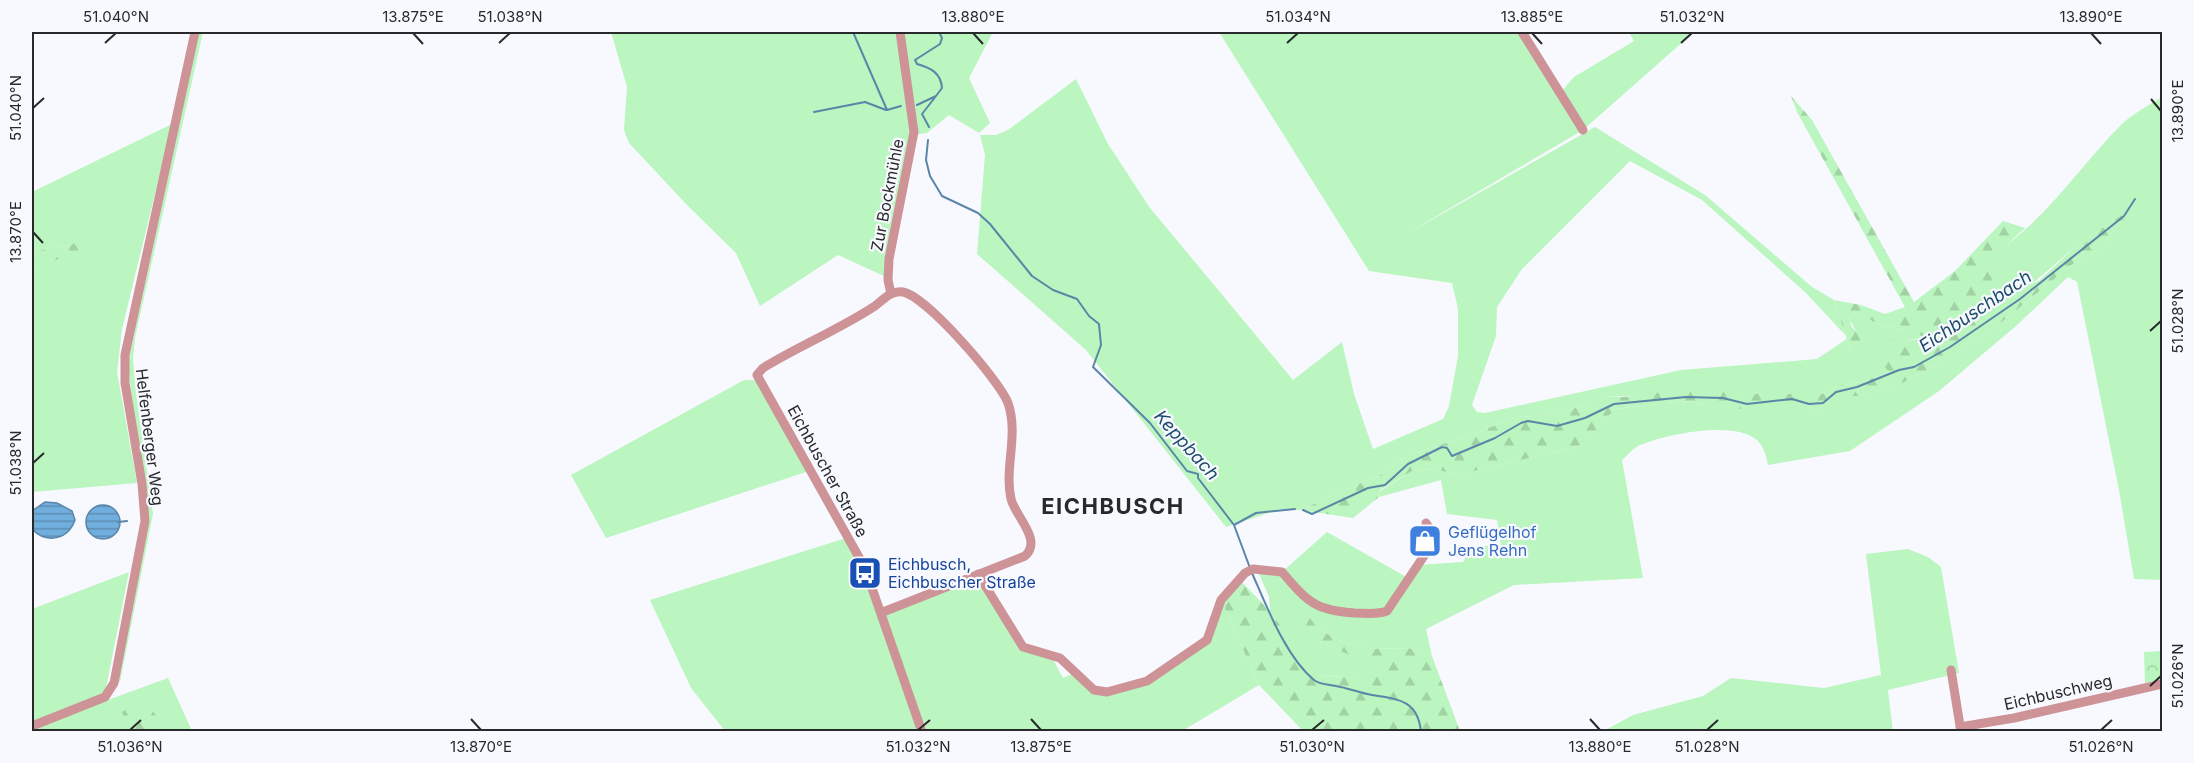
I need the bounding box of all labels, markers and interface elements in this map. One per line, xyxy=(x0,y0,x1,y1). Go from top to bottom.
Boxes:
text: 51.040°N xyxy=(83,7,149,26)
text: 13.875°E xyxy=(382,7,444,26)
text: 51.038°N xyxy=(477,7,543,26)
text: 13.880°E xyxy=(942,7,1004,26)
text: 51.034°N xyxy=(1265,7,1331,26)
text: 13.885°E xyxy=(1501,7,1563,26)
text: 51.032°N xyxy=(1659,7,1725,26)
text: 13.890°E xyxy=(2060,7,2122,26)
text: 51.040°N xyxy=(6,75,25,141)
text: 13.890°E xyxy=(2168,80,2187,142)
street label: Zur Bockmühle xyxy=(866,137,908,253)
text: 13.870°E xyxy=(6,201,25,263)
water label: Eichbuschbach xyxy=(1915,266,2035,356)
text: 51.028°N xyxy=(2168,289,2187,353)
street label: Helfenberger Weg xyxy=(132,367,168,507)
street label: Eichbuscher Straße xyxy=(783,401,873,541)
water label: Keppbach xyxy=(1150,406,1224,484)
text: 51.038°N xyxy=(6,430,25,496)
district label: EICHBUSCH xyxy=(1041,493,1185,519)
place label: Geflügelhof Jens Rehn xyxy=(1448,522,1537,560)
shop icon: Geflügelhof Jens Rehn xyxy=(1407,523,1443,559)
place label: Eichbusch, Eichbuscher Straße xyxy=(888,554,1036,592)
bus stop icon: Eichbusch, Eichbuscher Straße xyxy=(847,555,883,591)
text: 51.026°N xyxy=(2168,643,2187,709)
street label: Eichbuschweg xyxy=(2002,670,2114,714)
text: 51.036°N xyxy=(97,737,163,756)
text: 13.870°E xyxy=(450,737,512,756)
text: 51.032°N xyxy=(885,737,951,756)
text: 13.875°E xyxy=(1010,737,1072,756)
text: 51.030°N xyxy=(1279,737,1345,756)
text: 13.880°E xyxy=(1569,737,1631,756)
text: 51.028°N xyxy=(1675,737,1739,756)
text: 51.026°N xyxy=(2068,737,2134,756)

